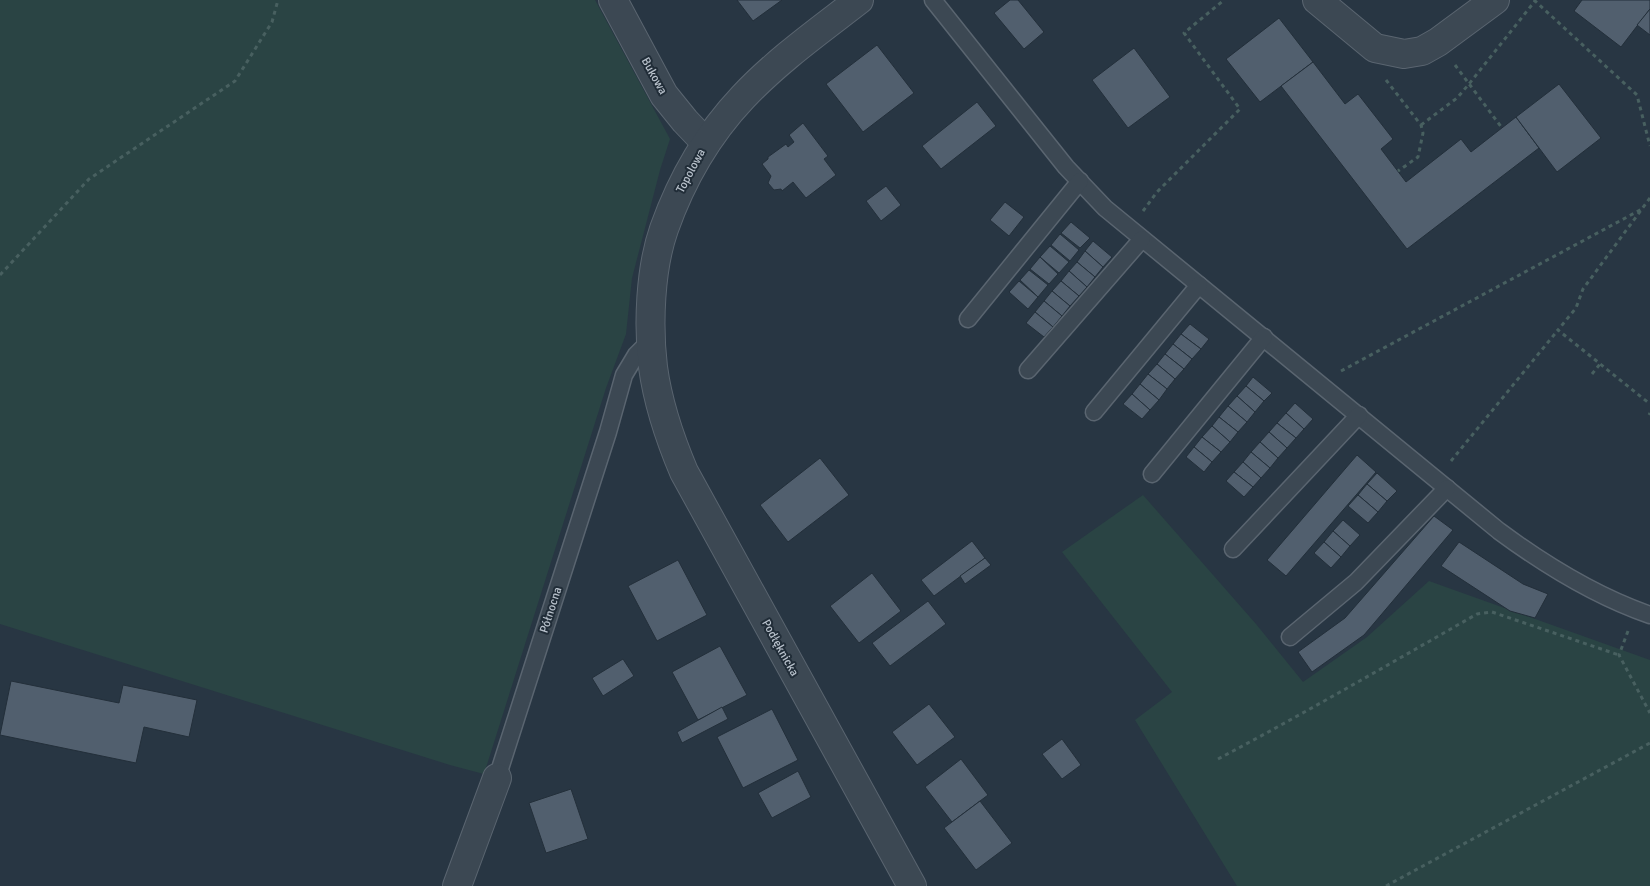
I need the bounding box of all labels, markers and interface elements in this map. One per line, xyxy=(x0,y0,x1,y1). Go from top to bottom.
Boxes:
street label: Bukowa xyxy=(638,55,670,97)
street label: Topolowa xyxy=(673,146,709,196)
street label: Północna xyxy=(536,585,566,635)
street label: Podłęknicka xyxy=(758,617,802,679)

